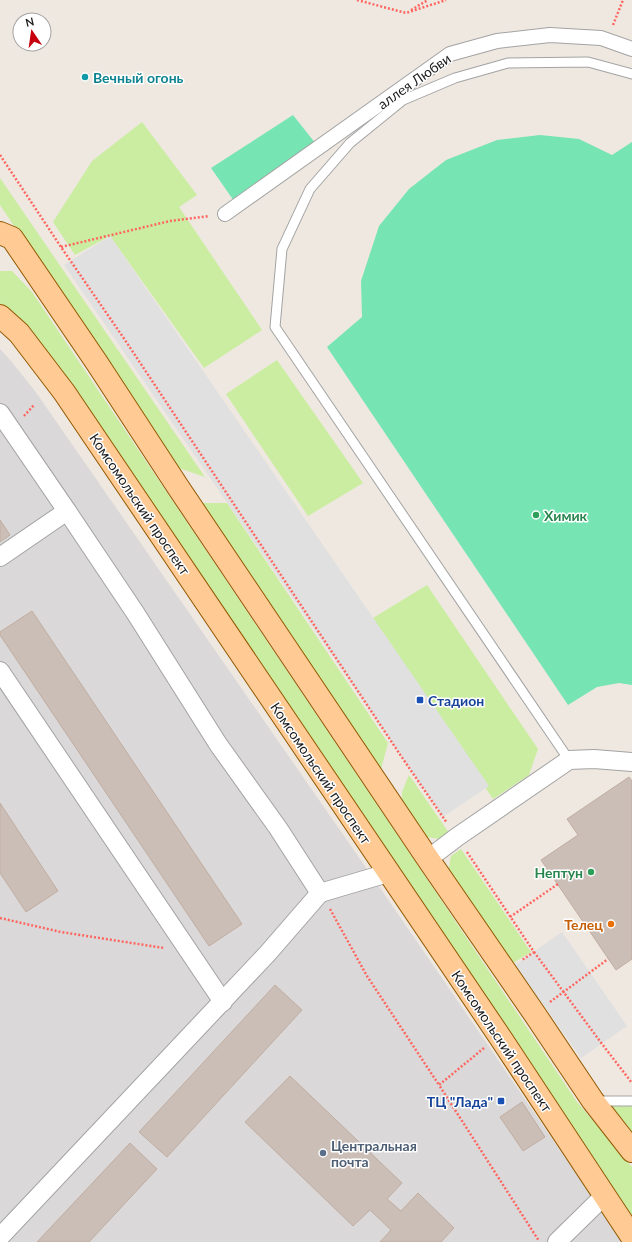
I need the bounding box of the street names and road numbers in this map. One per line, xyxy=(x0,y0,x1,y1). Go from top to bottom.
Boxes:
street label: аллея Любви xyxy=(374,50,454,112)
street label: Комсомольский проспект xyxy=(86,430,194,578)
street label: Комсомольский проспект xyxy=(267,699,375,847)
street label: Комсомольский проспект xyxy=(448,967,556,1115)

